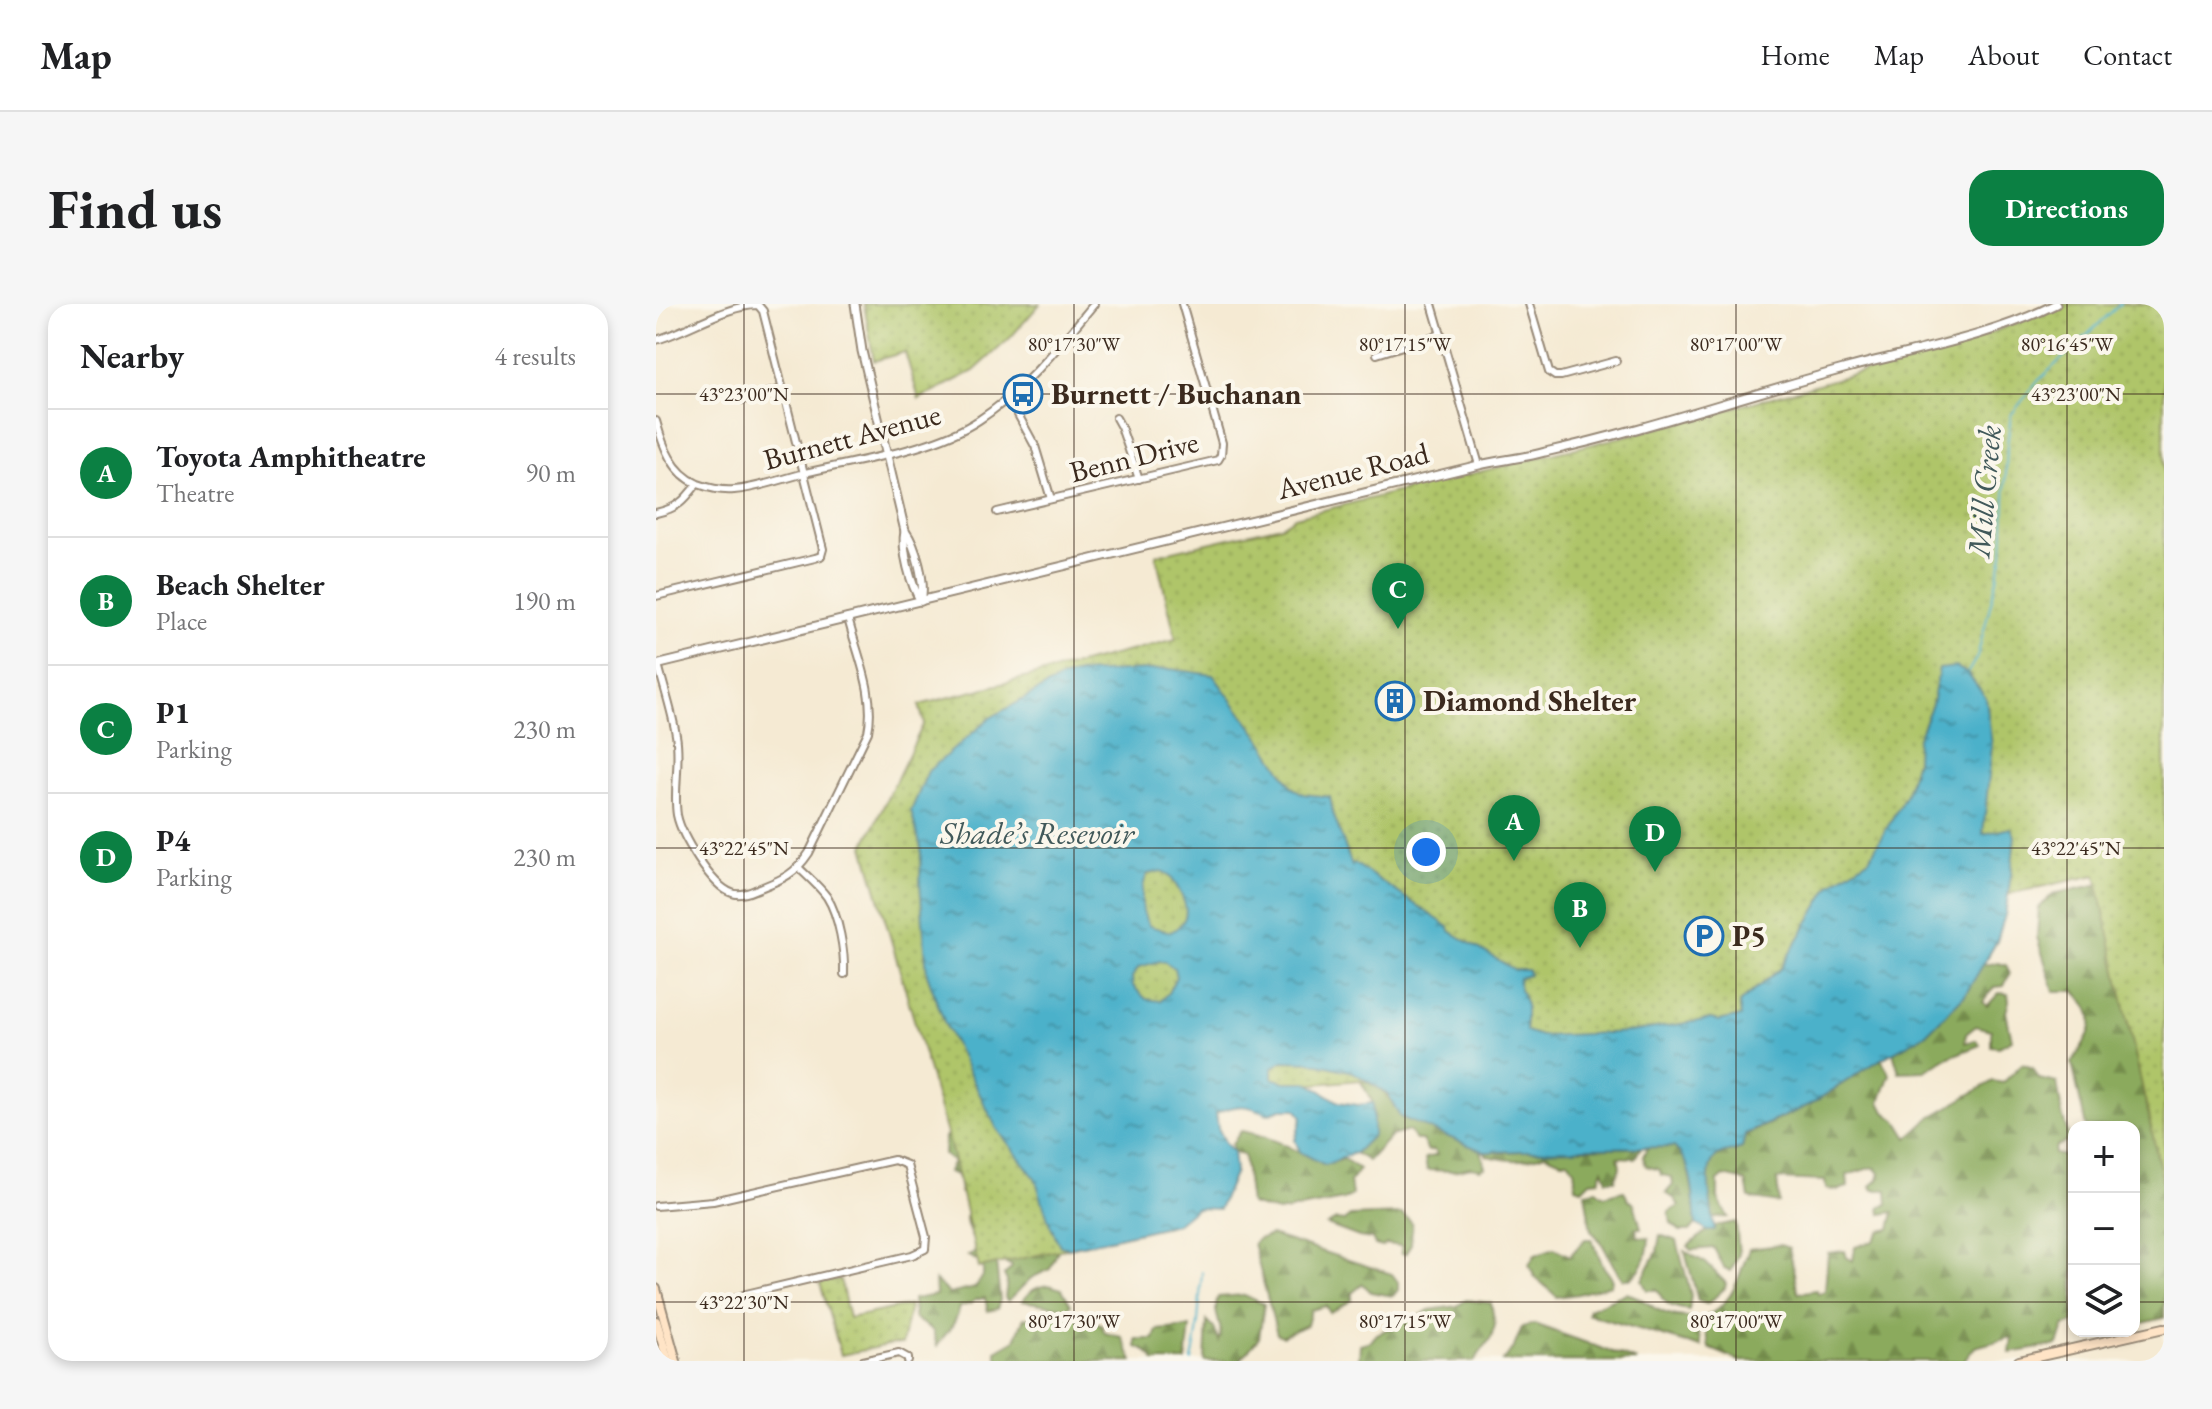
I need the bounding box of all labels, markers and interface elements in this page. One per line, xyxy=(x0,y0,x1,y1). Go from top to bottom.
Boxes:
text: Map xyxy=(40,31,112,80)
text: Home xyxy=(1760,37,1830,73)
text: Map xyxy=(1874,37,1924,73)
text: About xyxy=(1968,37,2039,73)
text: Contact xyxy=(2083,37,2172,73)
button: Directions xyxy=(1969,170,2164,246)
text: Find us xyxy=(48,172,222,245)
text: 80°17'30"W xyxy=(1028,331,1121,357)
text: 80°17'15"W xyxy=(1359,331,1452,357)
text: 80°17'00"W xyxy=(1690,331,1783,357)
text: 80°16'45"W xyxy=(2021,331,2114,357)
text: Nearby xyxy=(80,334,184,378)
text: 4 results xyxy=(495,339,576,373)
bus stop icon: Burnett / Buchanan xyxy=(1002,373,1044,415)
place label: Burnett / Buchanan xyxy=(1051,374,1302,413)
text: 43°23'00"N xyxy=(699,381,789,407)
text: 43°23'00"N xyxy=(2031,381,2121,407)
street label: Burnett Avenue xyxy=(759,394,945,479)
street label: Benn Drive xyxy=(1066,422,1202,491)
water label: Mill Creek xyxy=(1957,423,2011,561)
street label: Avenue Road xyxy=(1272,433,1434,508)
text: Toyota Amphitheatre xyxy=(156,437,426,476)
text: A xyxy=(97,456,115,490)
text: 90 m xyxy=(526,456,576,490)
text: Theatre xyxy=(156,476,234,510)
pin: C xyxy=(1372,563,1424,629)
text: Beach Shelter xyxy=(156,565,325,604)
text: B xyxy=(98,584,114,618)
text: 190 m xyxy=(513,584,576,618)
text: Place xyxy=(156,604,207,638)
building icon: Diamond Shelter xyxy=(1374,680,1416,722)
place label: Diamond Shelter xyxy=(1423,681,1637,720)
text: P1 xyxy=(156,693,190,732)
text: C xyxy=(97,712,115,746)
text: 230 m xyxy=(513,712,576,746)
text: Parking xyxy=(156,732,232,766)
pin: A xyxy=(1488,795,1540,861)
pin: D xyxy=(1629,806,1681,872)
water label: Shade’s Resevoir xyxy=(939,812,1136,854)
text: P4 xyxy=(156,821,190,860)
your location xyxy=(1406,832,1446,872)
text: 43°22'45"N xyxy=(699,835,789,861)
text: 43°22'45"N xyxy=(2031,835,2121,861)
text: D xyxy=(96,840,116,874)
text: 230 m xyxy=(513,840,576,874)
text: Parking xyxy=(156,860,232,894)
pin: B xyxy=(1554,882,1606,948)
parking icon: P5 xyxy=(1683,915,1725,957)
place label: P5 xyxy=(1732,916,1766,955)
map controls xyxy=(2068,1121,2140,1337)
button: + xyxy=(2068,1121,2140,1193)
button: − xyxy=(2068,1193,2140,1265)
button: layers xyxy=(2068,1265,2140,1337)
text: 43°22'30"N xyxy=(699,1289,789,1315)
text: 80°17'30"W xyxy=(1028,1308,1121,1334)
text: 80°17'15"W xyxy=(1359,1308,1452,1334)
text: 80°17'00"W xyxy=(1690,1308,1783,1334)

